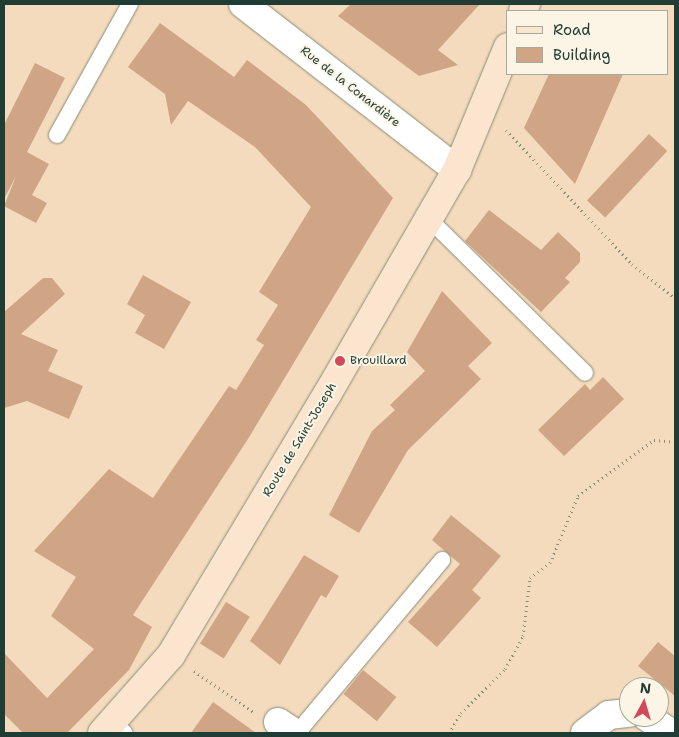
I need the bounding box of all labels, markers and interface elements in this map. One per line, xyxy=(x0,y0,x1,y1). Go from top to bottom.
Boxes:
legend xyxy=(507,10,669,75)
text: Road xyxy=(553,20,591,40)
street label: Rue de la Conardière xyxy=(297,44,403,130)
text: Building xyxy=(553,45,610,65)
place label: Brouillard xyxy=(350,354,407,368)
marker: Brouillard xyxy=(334,355,346,367)
street label: Route de Saint-Joseph xyxy=(260,380,340,500)
north arrow xyxy=(619,677,669,727)
text: N xyxy=(639,679,652,698)

